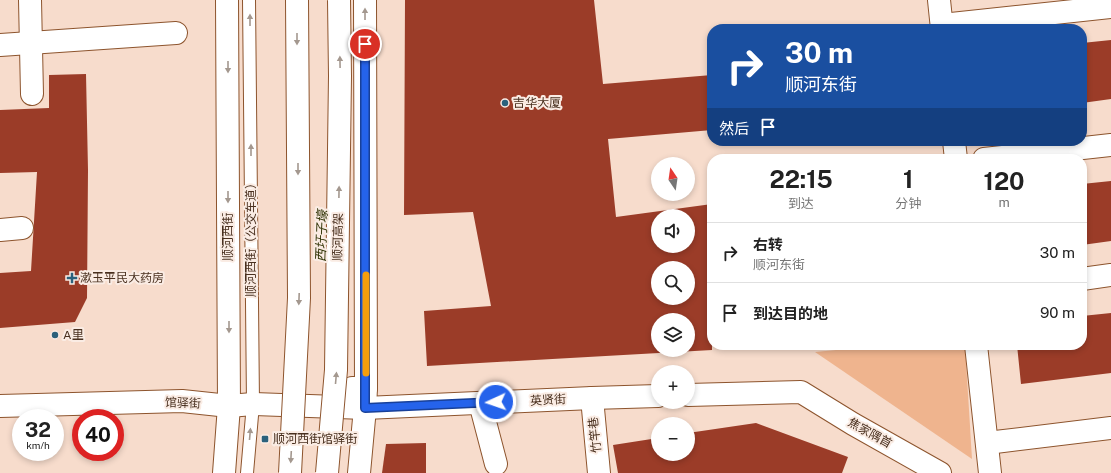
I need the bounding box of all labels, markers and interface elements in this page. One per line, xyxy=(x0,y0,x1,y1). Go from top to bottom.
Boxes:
one-way arrow xyxy=(362,7,368,20)
one-way arrow xyxy=(247,13,253,26)
pin xyxy=(348,27,382,61)
one-way arrow xyxy=(294,33,300,46)
icon: arrive xyxy=(354,33,376,55)
text: 30 m xyxy=(785,36,853,69)
icon: right xyxy=(719,40,771,92)
one-way arrow xyxy=(337,55,343,68)
one-way arrow xyxy=(225,61,231,74)
text: 顺河东街 xyxy=(785,74,857,95)
place label: 吉华大厦 xyxy=(513,96,561,110)
marker: 吉华大厦 xyxy=(500,98,510,108)
icon: arrive xyxy=(757,116,779,138)
text: 然后 xyxy=(719,120,749,137)
one-way arrow xyxy=(248,143,254,156)
north arrow xyxy=(651,157,695,201)
map controls xyxy=(651,157,695,461)
one-way arrow xyxy=(295,163,301,176)
text: 22:15 xyxy=(769,165,833,193)
text: 1 xyxy=(903,165,913,193)
text: 120 xyxy=(984,167,1025,195)
street label: 顺河西街（公交车道） xyxy=(244,177,258,297)
one-way arrow xyxy=(336,185,342,198)
one-way arrow xyxy=(225,191,231,204)
text: m xyxy=(998,195,1010,210)
text: 到达 xyxy=(788,196,814,211)
text: 分钟 xyxy=(895,196,921,211)
water label: 西圩子壕 xyxy=(313,208,330,262)
button: sound xyxy=(651,209,695,253)
street label: 顺河西街 xyxy=(221,213,235,261)
street label: 顺河高架 xyxy=(331,213,345,261)
text: 右转 xyxy=(753,236,783,253)
icon: right xyxy=(719,242,741,264)
text: 30 m xyxy=(1040,244,1075,261)
text: 顺河东街 xyxy=(753,257,805,272)
button: search xyxy=(651,261,695,305)
place label: 漱玉平民大药房 xyxy=(80,271,164,285)
marker: 漱玉平民大药房 xyxy=(67,273,77,283)
one-way arrow xyxy=(295,293,302,305)
icon: arrive xyxy=(719,302,741,324)
text: 90 m xyxy=(1040,304,1075,321)
text: 到达目的地 xyxy=(753,305,828,322)
button: layers xyxy=(651,313,695,357)
one-way arrow xyxy=(226,321,232,334)
place label: A里 xyxy=(63,328,84,342)
marker: A里 xyxy=(50,330,60,340)
button: + xyxy=(651,365,695,409)
one-way arrow xyxy=(332,372,339,384)
position arrow xyxy=(475,381,517,423)
street label: 英贤街 xyxy=(530,392,566,408)
street label: 馆驿街 xyxy=(165,395,201,411)
speed limit sign: 40 xyxy=(72,409,124,461)
street label: 焦家隅首 xyxy=(846,415,894,451)
street label: 竹竿巷 xyxy=(586,416,604,454)
button: − xyxy=(651,417,695,461)
text: 32 xyxy=(25,418,51,442)
one-way arrow xyxy=(247,428,254,440)
place label: 顺河西街馆驿街 xyxy=(273,432,357,446)
marker: 顺河西街馆驿街 xyxy=(260,434,270,444)
text: km/h xyxy=(26,439,50,451)
one-way arrow xyxy=(287,451,294,463)

